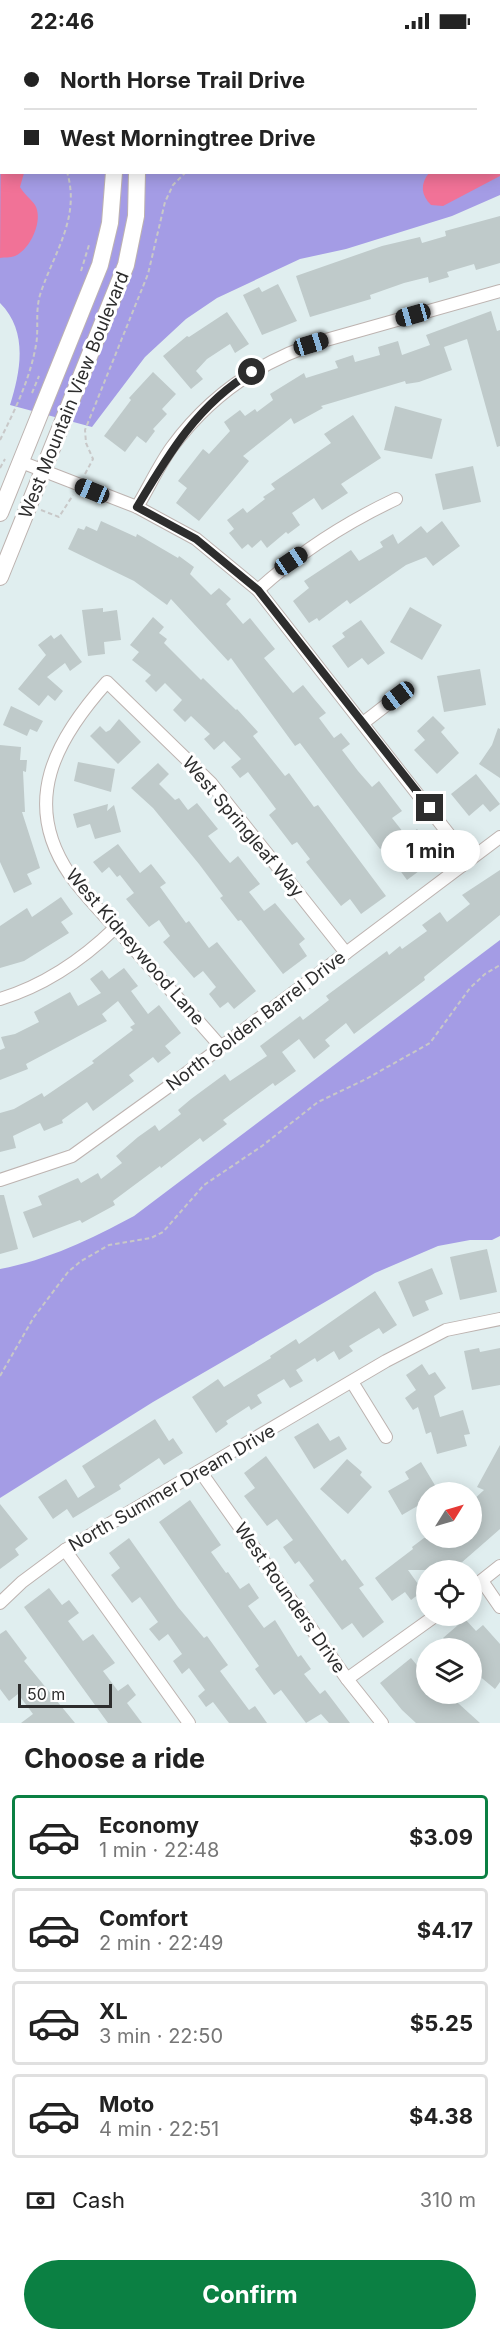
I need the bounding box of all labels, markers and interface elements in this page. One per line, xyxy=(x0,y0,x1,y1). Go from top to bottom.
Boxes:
text: 22:46 xyxy=(30,8,94,34)
text: North Horse Trail Drive xyxy=(60,67,305,93)
text: West Morningtree Drive xyxy=(60,125,316,151)
street label: West Mountain View Boulevard xyxy=(14,268,133,521)
car xyxy=(393,301,433,329)
car xyxy=(291,330,331,358)
route start xyxy=(238,358,265,385)
car xyxy=(72,476,112,506)
car xyxy=(271,543,311,579)
car xyxy=(378,678,418,714)
street label: West Springleaf Way xyxy=(178,752,308,901)
route end xyxy=(416,794,443,821)
callout: 1 min xyxy=(380,829,480,871)
text: 1 min xyxy=(406,839,455,863)
street label: West Kidneywood Lane xyxy=(62,864,209,1029)
street label: North Golden Barrel Drive xyxy=(162,946,349,1095)
street label: North Summer Dream Drive xyxy=(65,1420,279,1555)
north arrow xyxy=(416,1482,482,1548)
map controls xyxy=(416,1482,482,1704)
street label: West Rounders Drive xyxy=(231,1519,350,1677)
button: locate xyxy=(416,1560,482,1626)
button: layers xyxy=(416,1638,482,1704)
scale bar xyxy=(18,1681,112,1708)
text: 50 m xyxy=(27,1684,65,1704)
text: Choose a ride xyxy=(24,1742,205,1775)
icon: car xyxy=(27,1810,81,1864)
text: Economy xyxy=(99,1812,199,1838)
text: $3.09 xyxy=(409,1824,473,1850)
text: 1 min · 22:48 xyxy=(99,1838,219,1862)
icon: car xyxy=(27,1903,81,1957)
text: Comfort xyxy=(99,1905,188,1931)
text: $4.17 xyxy=(417,1917,473,1943)
text: 2 min · 22:49 xyxy=(99,1931,224,1955)
icon: car xyxy=(27,1996,81,2050)
text: XL xyxy=(99,1998,128,2024)
text: $5.25 xyxy=(410,2010,473,2036)
text: 3 min · 22:50 xyxy=(99,2024,223,2048)
icon: car xyxy=(27,2089,81,2143)
text: Moto xyxy=(99,2091,154,2117)
text: $4.38 xyxy=(409,2103,473,2129)
text: 4 min · 22:51 xyxy=(99,2117,219,2141)
icon: cash xyxy=(24,2184,57,2217)
text: Cash xyxy=(72,2187,125,2213)
text: 310 m xyxy=(420,2188,476,2212)
button: Confirm xyxy=(24,2260,476,2329)

